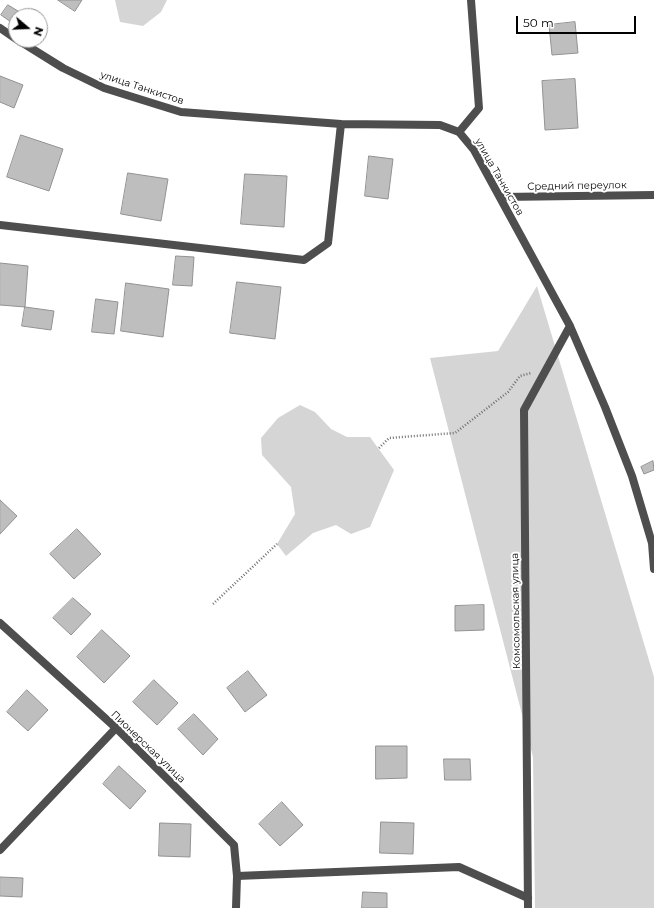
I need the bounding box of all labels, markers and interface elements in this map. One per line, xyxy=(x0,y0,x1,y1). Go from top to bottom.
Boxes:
north arrow xyxy=(8,8,48,48)
scale bar xyxy=(518,8,638,34)
text: 50 m xyxy=(523,15,554,30)
text: N xyxy=(30,25,46,38)
street label: улица Танкистов xyxy=(99,69,185,107)
street label: улица Танкистов xyxy=(472,136,526,218)
street label: Средний переулок xyxy=(527,179,627,193)
street label: Комсомольская улица xyxy=(509,553,523,669)
street label: Пионерская улица xyxy=(108,709,188,785)

